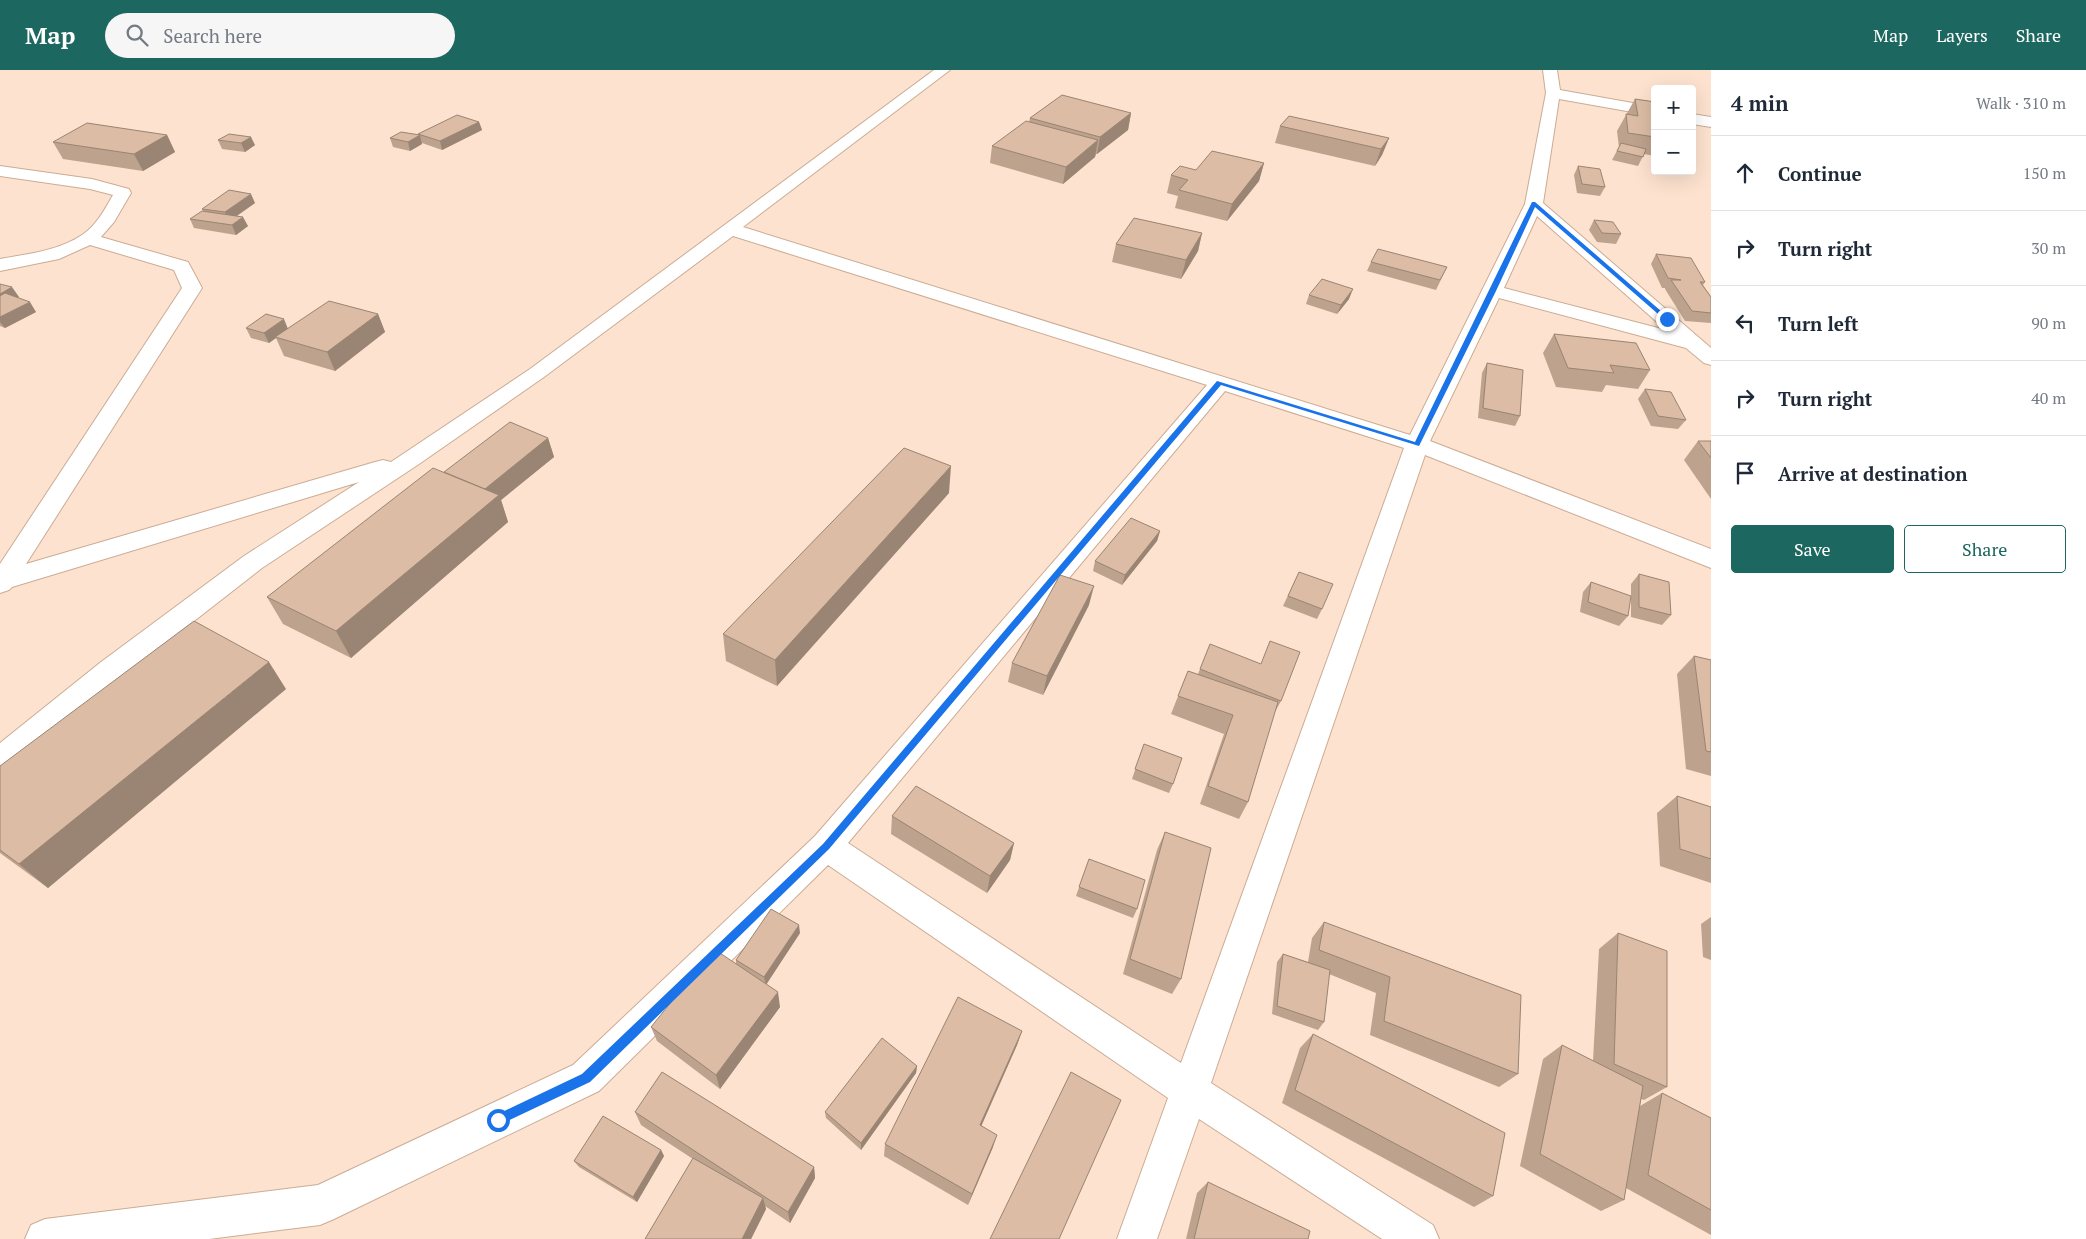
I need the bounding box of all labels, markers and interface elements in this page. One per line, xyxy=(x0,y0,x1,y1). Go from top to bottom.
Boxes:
search box xyxy=(105,13,455,58)
text: Map xyxy=(25,19,75,51)
icon: search xyxy=(123,21,151,49)
text: Search here xyxy=(163,23,262,48)
text: Map xyxy=(1873,23,1908,47)
text: Layers xyxy=(1936,23,1988,47)
text: Share xyxy=(2016,23,2061,47)
map controls xyxy=(1651,85,1696,175)
button: + xyxy=(1651,85,1696,130)
text: 4 min xyxy=(1731,89,1788,117)
text: Walk · 310 m xyxy=(1976,92,2066,114)
button: − xyxy=(1651,130,1696,175)
icon: ahead xyxy=(1731,159,1759,187)
text: Continue xyxy=(1778,161,1862,186)
text: 150 m xyxy=(2023,162,2066,184)
icon: right xyxy=(1731,234,1759,262)
text: Turn right xyxy=(1778,236,1872,261)
text: 30 m xyxy=(2031,237,2066,259)
route end xyxy=(1656,308,1679,331)
icon: left xyxy=(1731,309,1759,337)
text: Turn left xyxy=(1778,311,1859,336)
text: 90 m xyxy=(2031,312,2066,334)
icon: right xyxy=(1731,384,1759,412)
text: Turn right xyxy=(1778,386,1872,411)
text: 40 m xyxy=(2031,387,2066,409)
icon: arrive xyxy=(1731,459,1759,487)
text: Arrive at destination xyxy=(1778,461,1967,486)
button: Save xyxy=(1731,525,1894,573)
button: Share xyxy=(1904,525,2066,573)
route start xyxy=(487,1109,510,1132)

